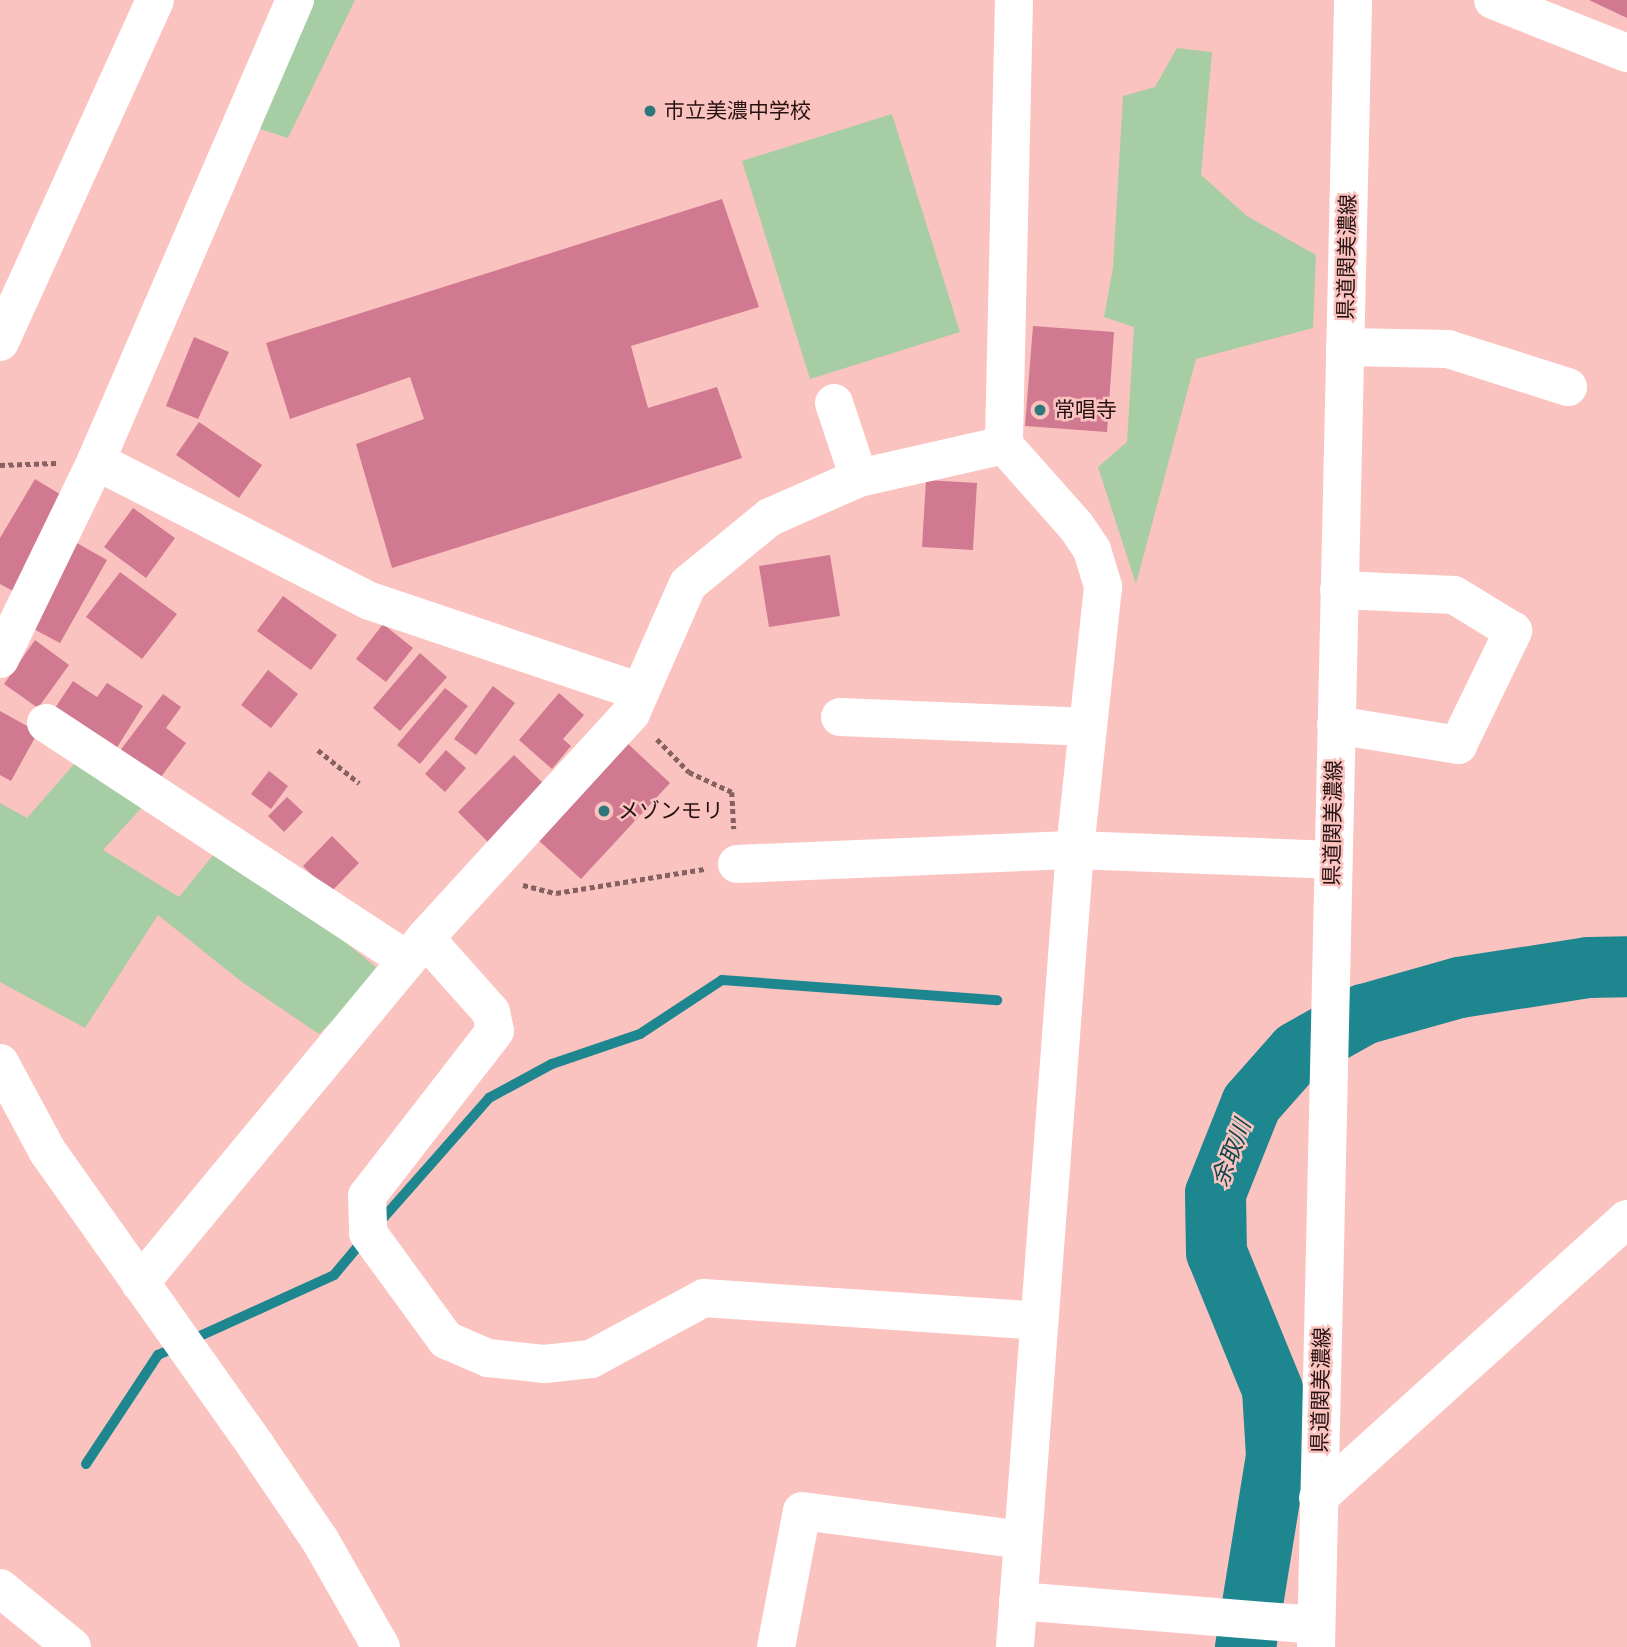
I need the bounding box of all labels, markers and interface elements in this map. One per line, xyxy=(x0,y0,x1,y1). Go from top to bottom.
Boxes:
place label: 市立美濃中学校 xyxy=(664,98,811,124)
marker: 市立美濃中学校 xyxy=(642,103,658,119)
street label: 県道関美濃線 xyxy=(1333,194,1361,320)
place label: 常唱寺 xyxy=(1054,397,1117,423)
marker: 常唱寺 xyxy=(1032,402,1048,418)
street label: 県道関美濃線 xyxy=(1319,760,1347,886)
place label: メゾンモリ xyxy=(618,798,723,824)
marker: メゾンモリ xyxy=(596,803,612,819)
water label: 余取川 xyxy=(1206,1116,1256,1190)
street label: 県道関美濃線 xyxy=(1307,1327,1335,1453)

